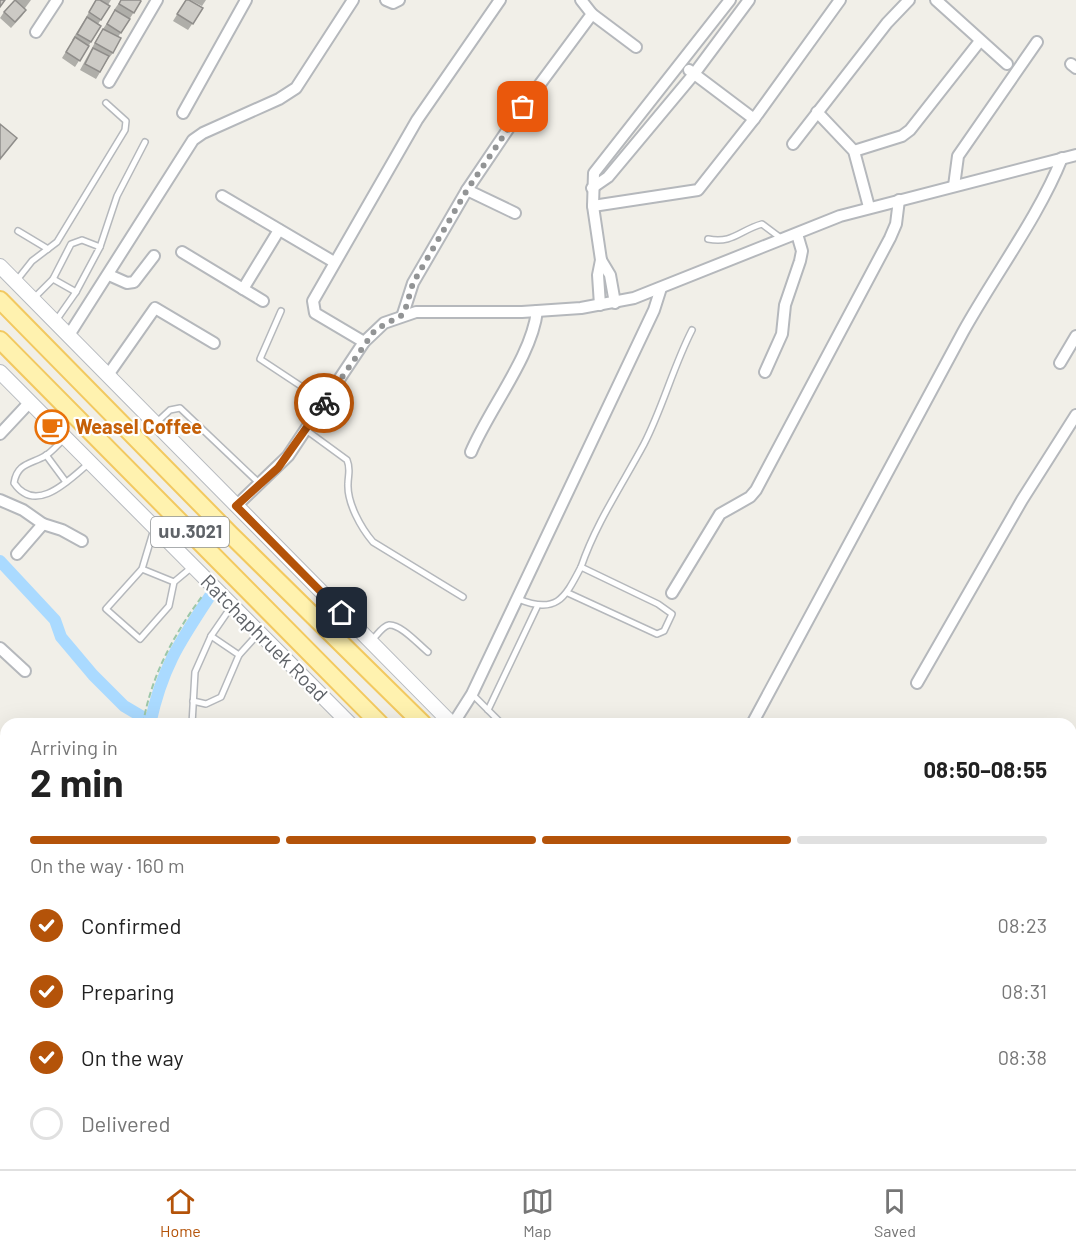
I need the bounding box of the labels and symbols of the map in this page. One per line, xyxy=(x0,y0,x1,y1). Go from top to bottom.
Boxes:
pin xyxy=(497,81,548,132)
courier xyxy=(294,373,354,433)
cafe icon: Weasel Coffee xyxy=(34,409,70,445)
place label: Weasel Coffee xyxy=(75,414,202,438)
road number: นบ.3021 xyxy=(151,517,229,547)
street label: Ratchaphruek Road xyxy=(196,569,333,706)
pin xyxy=(316,587,367,638)

